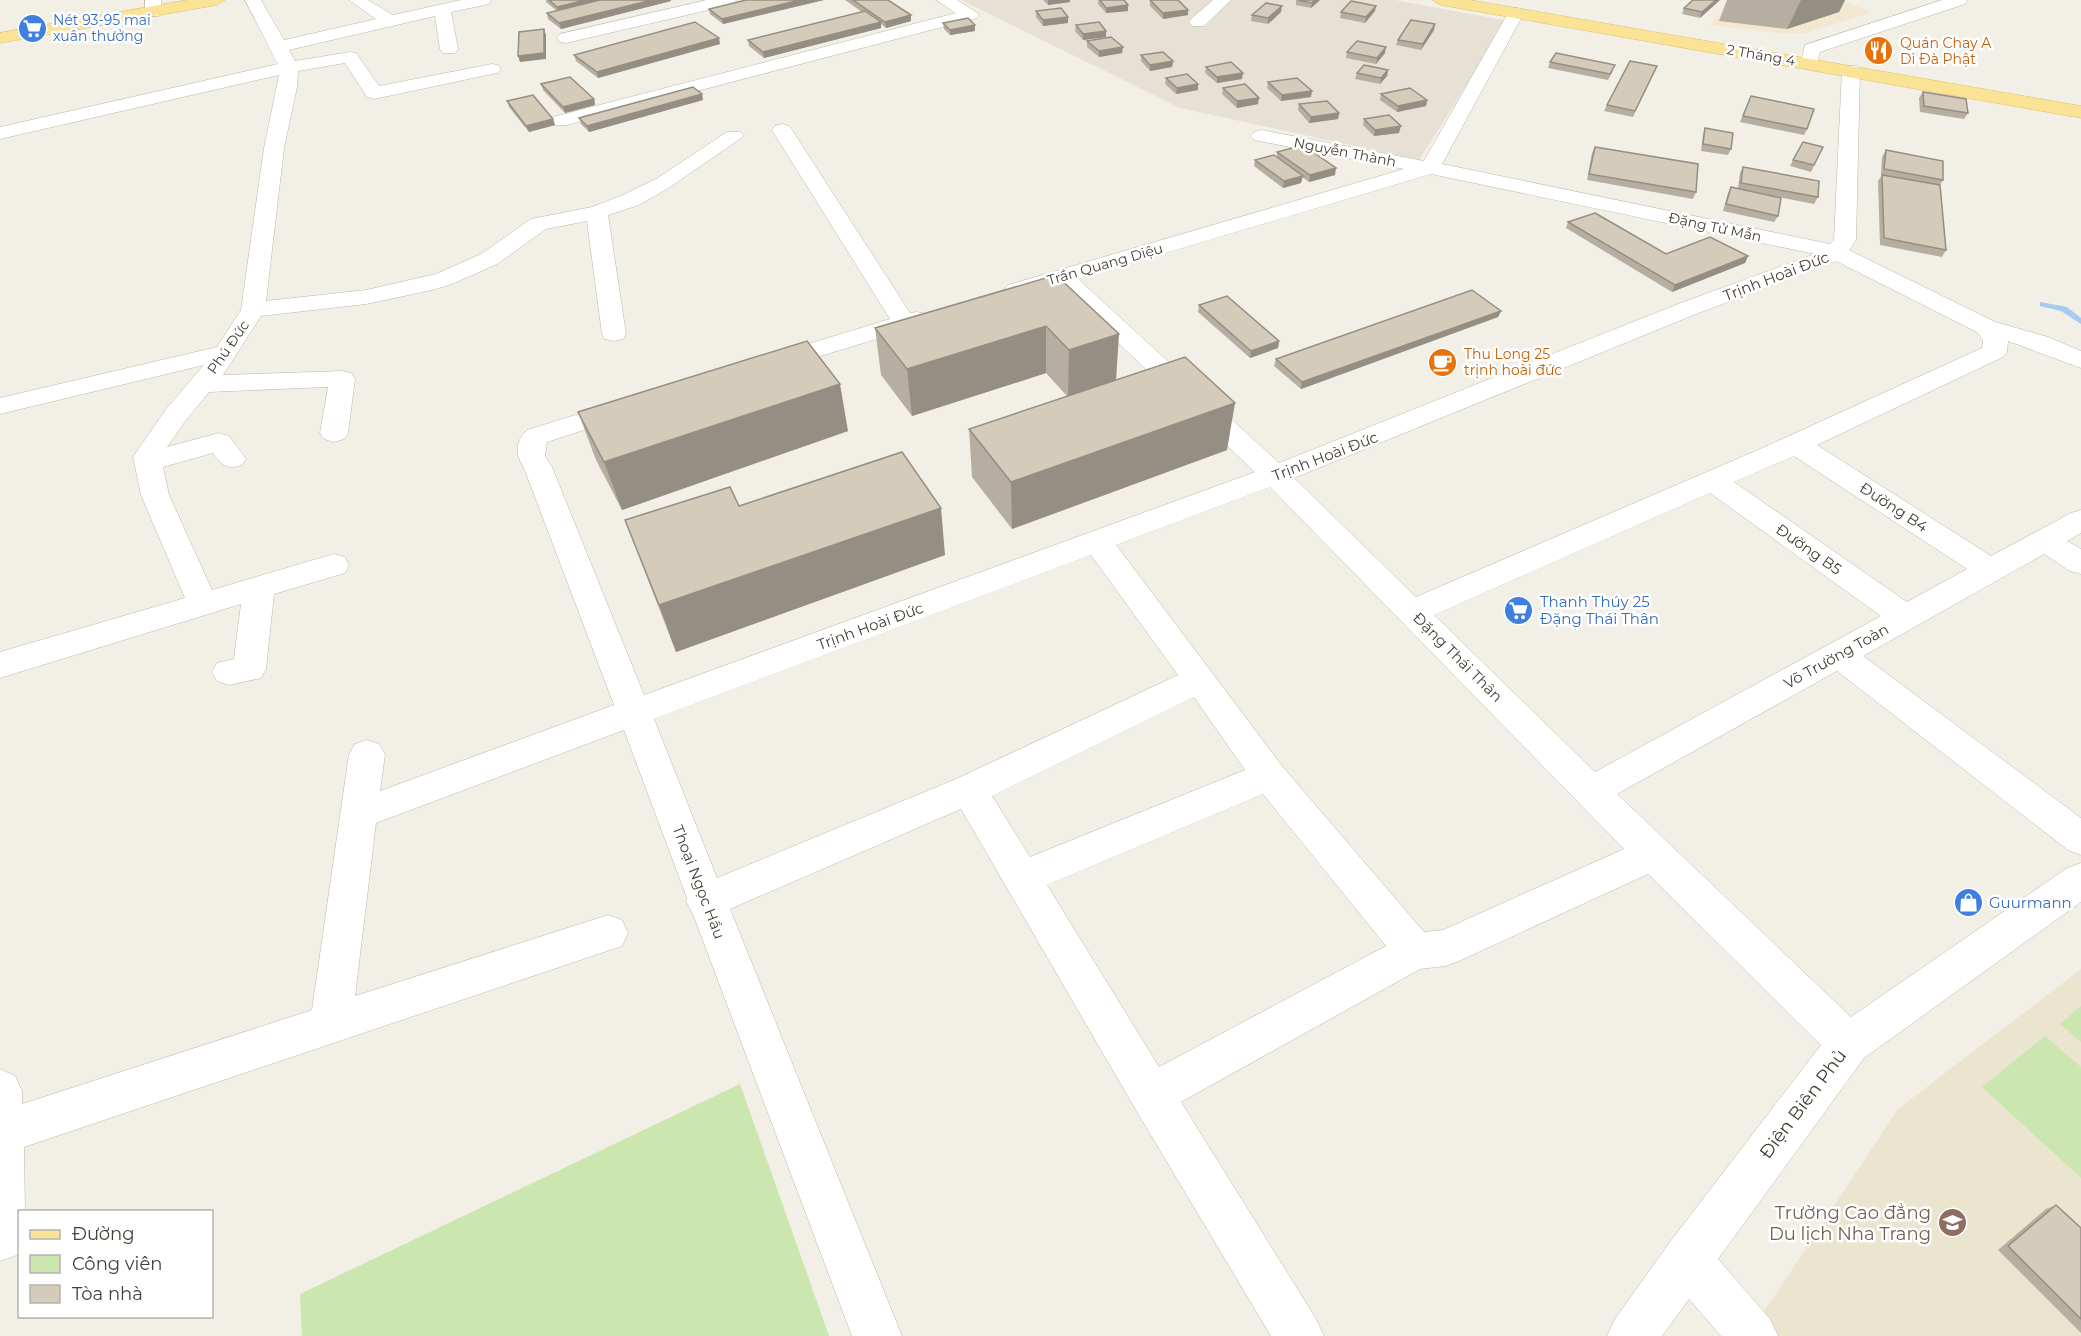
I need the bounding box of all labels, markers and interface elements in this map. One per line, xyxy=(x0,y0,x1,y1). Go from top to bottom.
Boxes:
place label: Nét 93-95 mai xuân thưởng xyxy=(53,11,151,45)
supermarket icon: Nét 93-95 mai xuân thưởng xyxy=(16,12,48,44)
place label: Quán Chay A Di Đà Phật xyxy=(1900,34,1992,68)
restaurant icon: Quán Chay A Di Đà Phật xyxy=(1863,35,1895,67)
street label: 2 Tháng 4 xyxy=(1725,40,1797,70)
street label: Nguyễn Thành xyxy=(1292,133,1398,171)
street label: Đặng Tử Mẫn xyxy=(1667,208,1763,246)
street label: Trần Quang Diệu xyxy=(1045,239,1165,289)
street label: Trịnh Hoài Đức xyxy=(1720,247,1832,305)
street label: Phú Đức xyxy=(203,317,253,377)
place label: Thu Long 25 trịnh hoài đức xyxy=(1464,345,1562,379)
cafe icon: Thu Long 25 trịnh hoài đức xyxy=(1427,346,1459,378)
street label: Trịnh Hoài Đức xyxy=(1269,427,1381,485)
street label: Đường B4 xyxy=(1856,478,1932,536)
street label: Đường B5 xyxy=(1772,519,1846,579)
place label: Thanh Thúy 25 Đặng Thái Thân xyxy=(1540,592,1659,628)
supermarket icon: Thanh Thúy 25 Đặng Thái Thân xyxy=(1503,594,1535,626)
street label: Trịnh Hoài Đức xyxy=(814,598,926,654)
street label: Đặng Thái Thân xyxy=(1409,608,1507,706)
street label: Võ Trường Toàn xyxy=(1780,619,1892,693)
street label: Thoại Ngọc Hầu xyxy=(669,822,729,942)
shop icon: Guurmann xyxy=(1952,886,1984,918)
place label: Guurmann xyxy=(1989,893,2072,912)
street label: Điện Biên Phủ xyxy=(1755,1045,1851,1163)
place label: Trường Cao đẳng Du lịch Nha Trang xyxy=(1769,1202,1931,1245)
school or university icon: Trường Cao đẳng Du lịch Nha Trang xyxy=(1936,1207,1968,1239)
legend xyxy=(18,1210,213,1318)
text: Đường xyxy=(72,1223,135,1245)
text: Công viên xyxy=(72,1253,163,1275)
text: Tòa nhà xyxy=(72,1283,143,1305)

